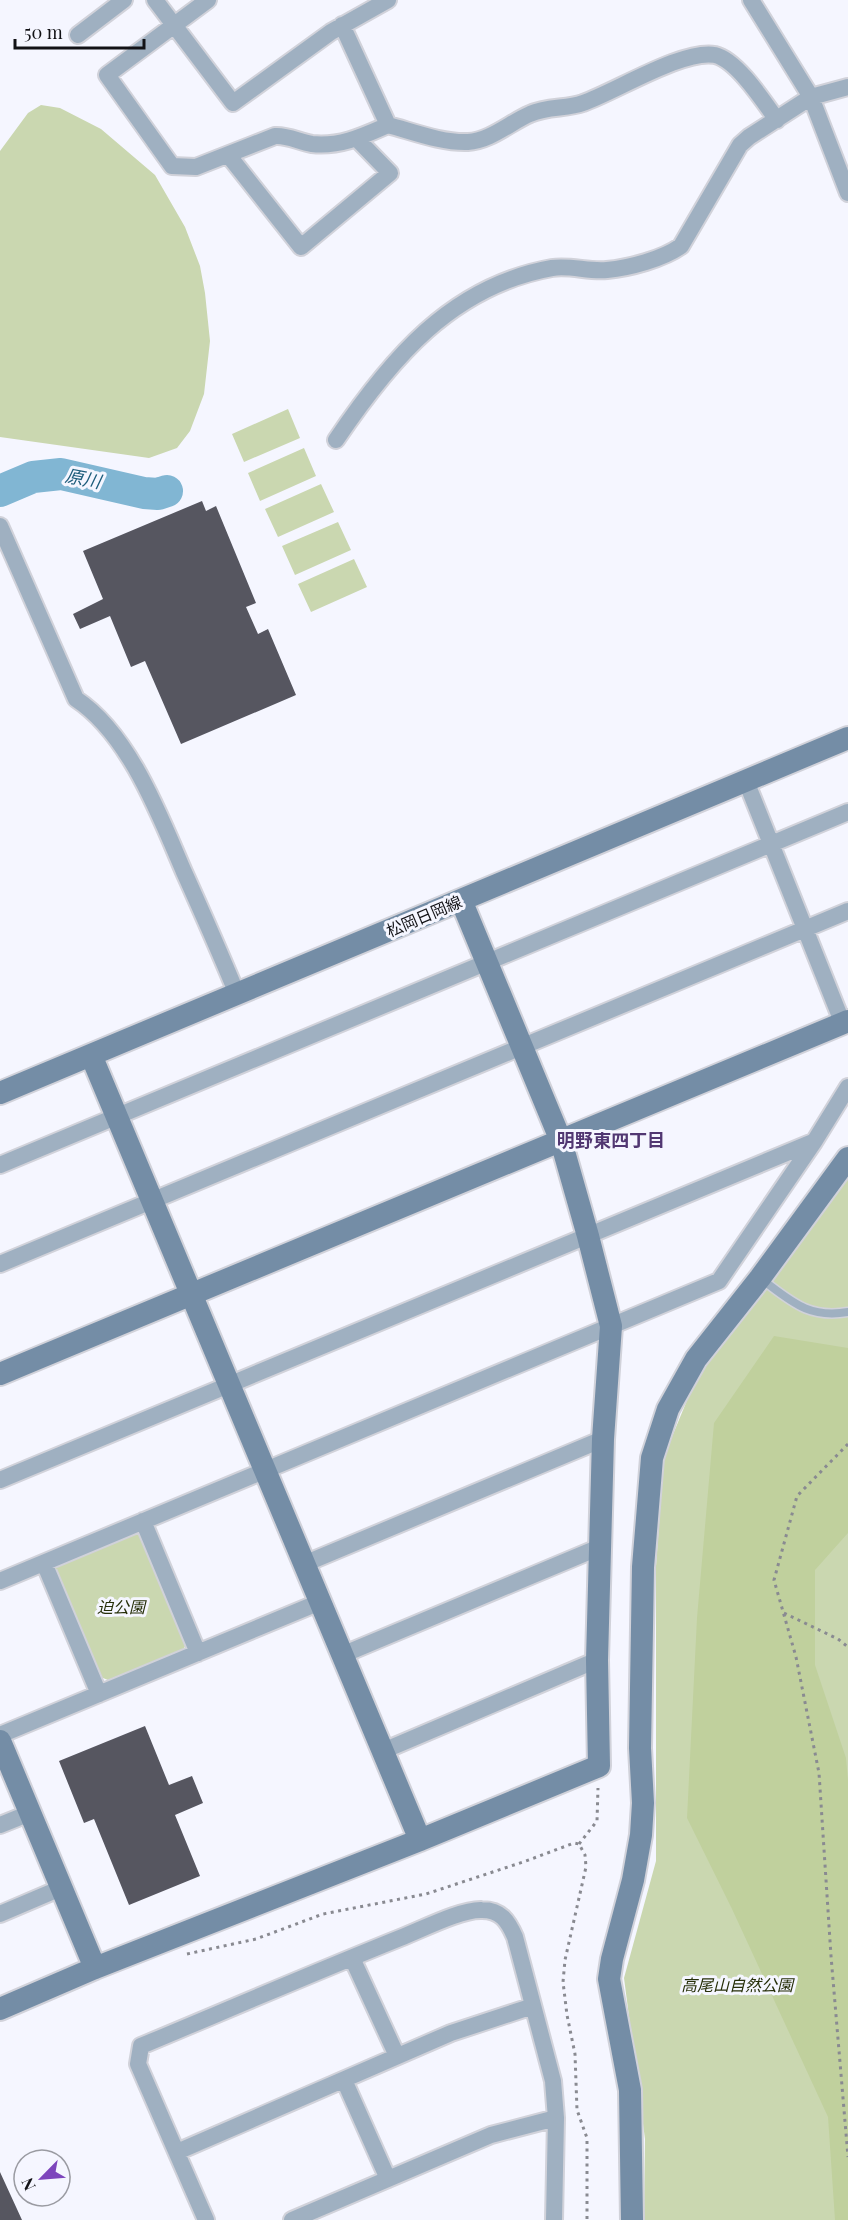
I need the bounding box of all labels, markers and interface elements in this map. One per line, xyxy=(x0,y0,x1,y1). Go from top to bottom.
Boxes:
scale bar xyxy=(15,12,144,50)
text: 50 m xyxy=(24,20,63,44)
water label: 原川 xyxy=(63,463,105,494)
street label: 松岡日岡線 xyxy=(383,890,465,941)
district label: 明野東四丁目 xyxy=(557,1128,665,1152)
park label: 迫公園 xyxy=(97,1596,147,1617)
park label: 高尾山自然公園 xyxy=(681,1974,795,1995)
north arrow xyxy=(12,2148,72,2208)
text: N xyxy=(16,2174,40,2194)

